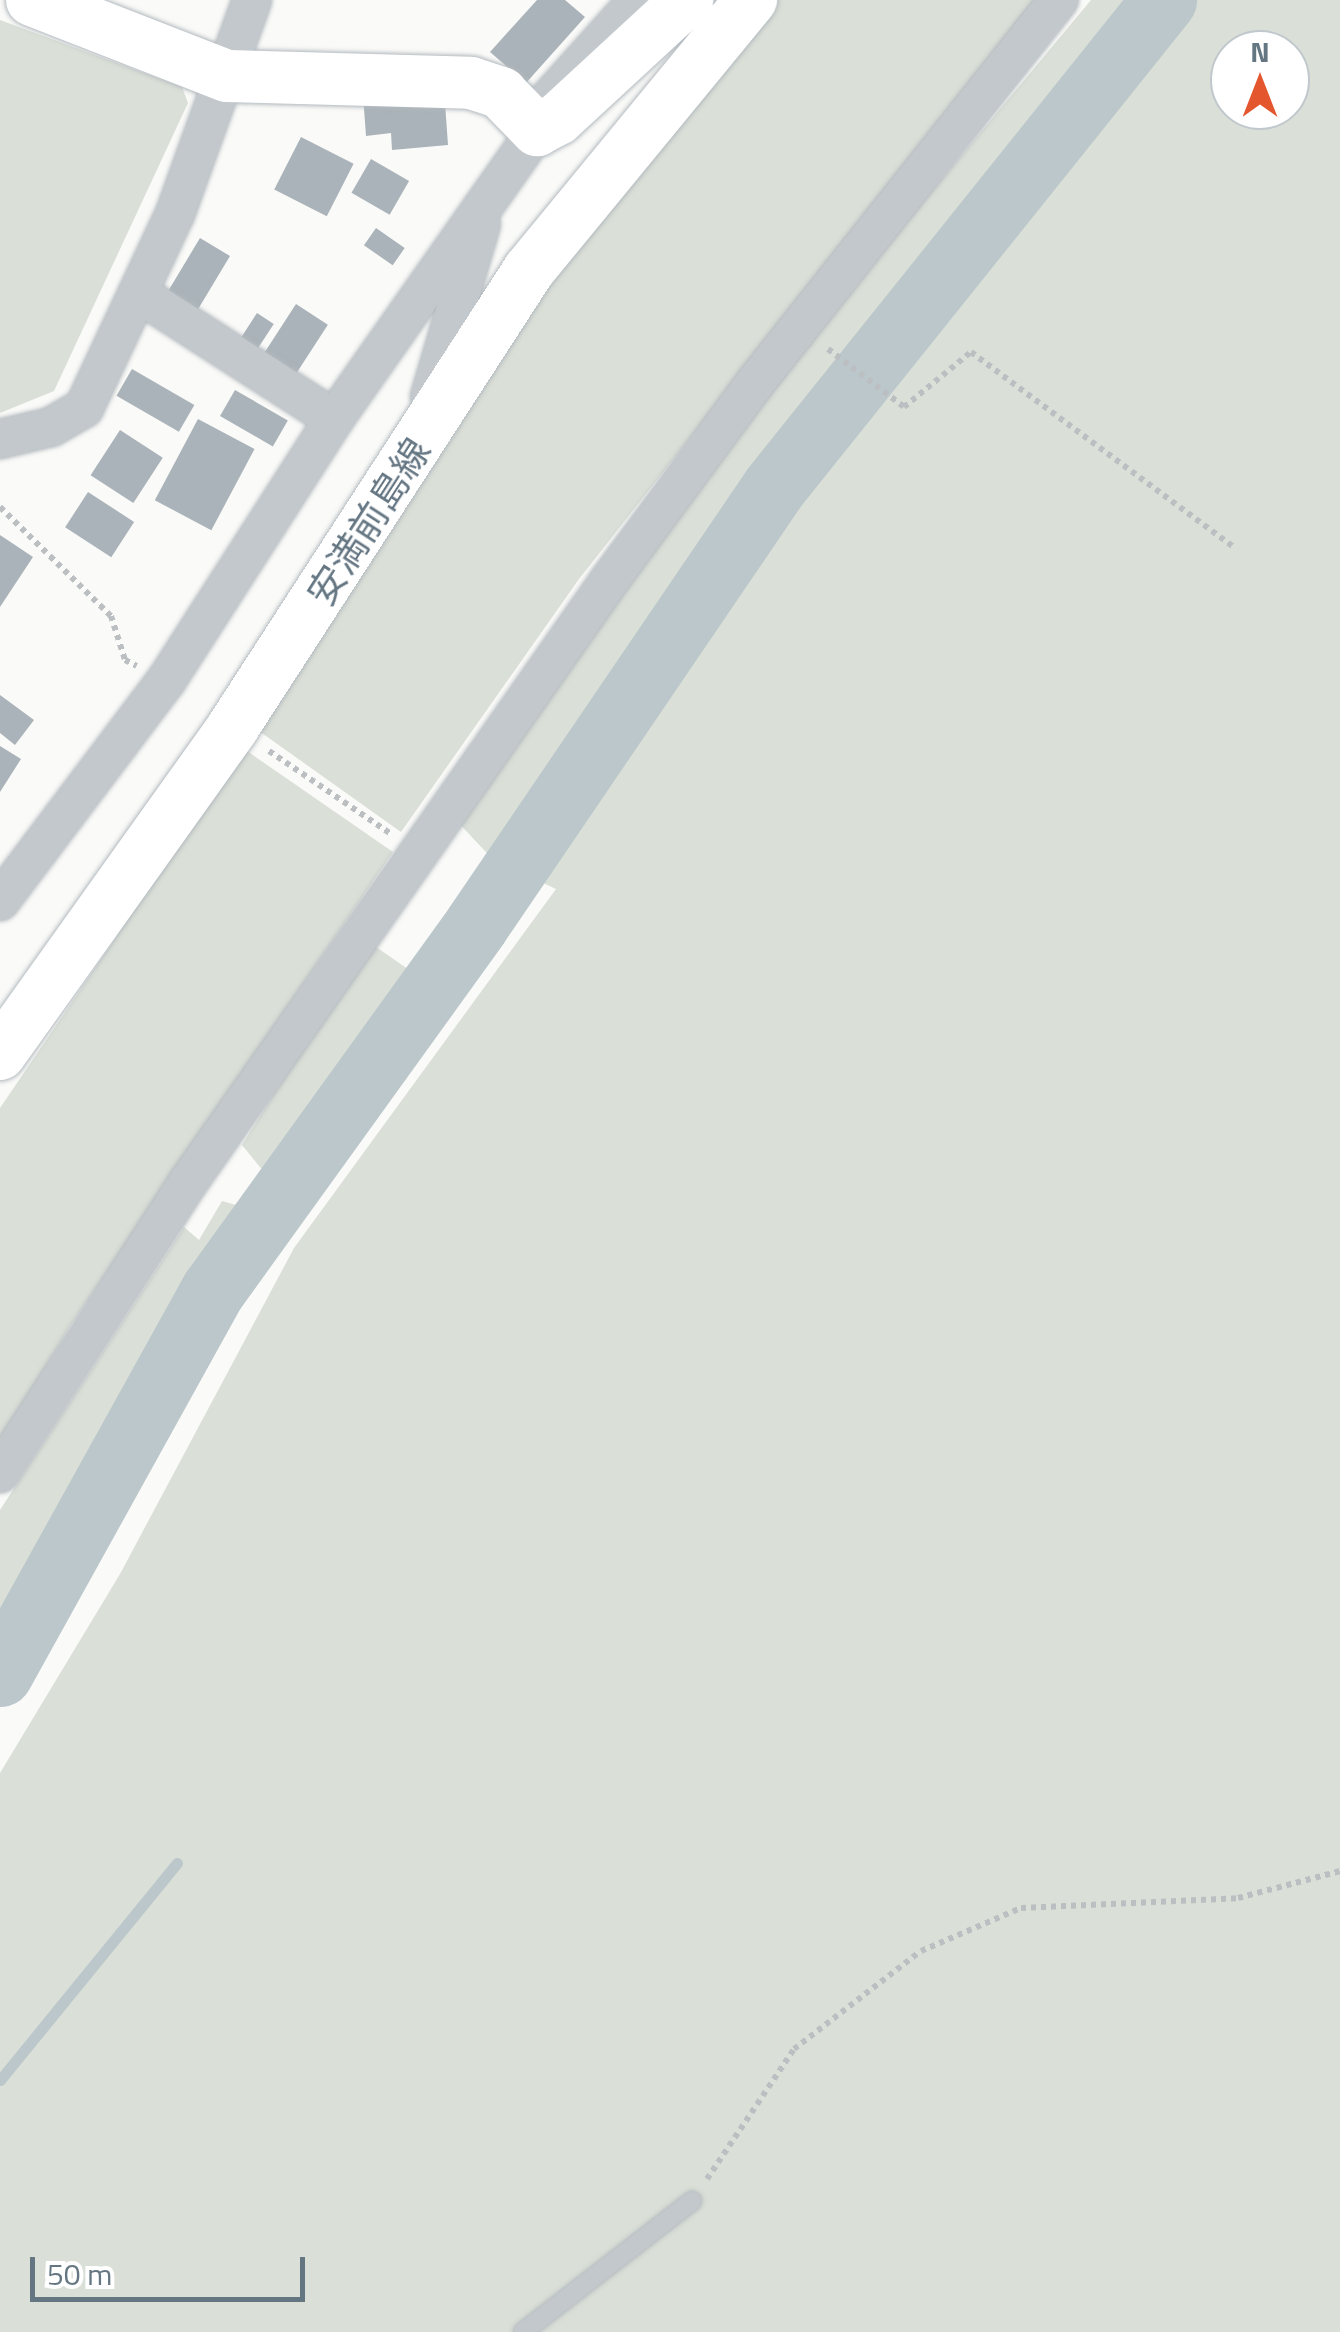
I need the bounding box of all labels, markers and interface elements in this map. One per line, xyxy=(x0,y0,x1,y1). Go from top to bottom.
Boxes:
north arrow xyxy=(1210,30,1310,130)
text: N xyxy=(1250,30,1270,73)
street label: 安満前島線 xyxy=(298,430,440,614)
scale bar xyxy=(35,2237,310,2299)
text: 50 m xyxy=(47,2251,112,2297)

